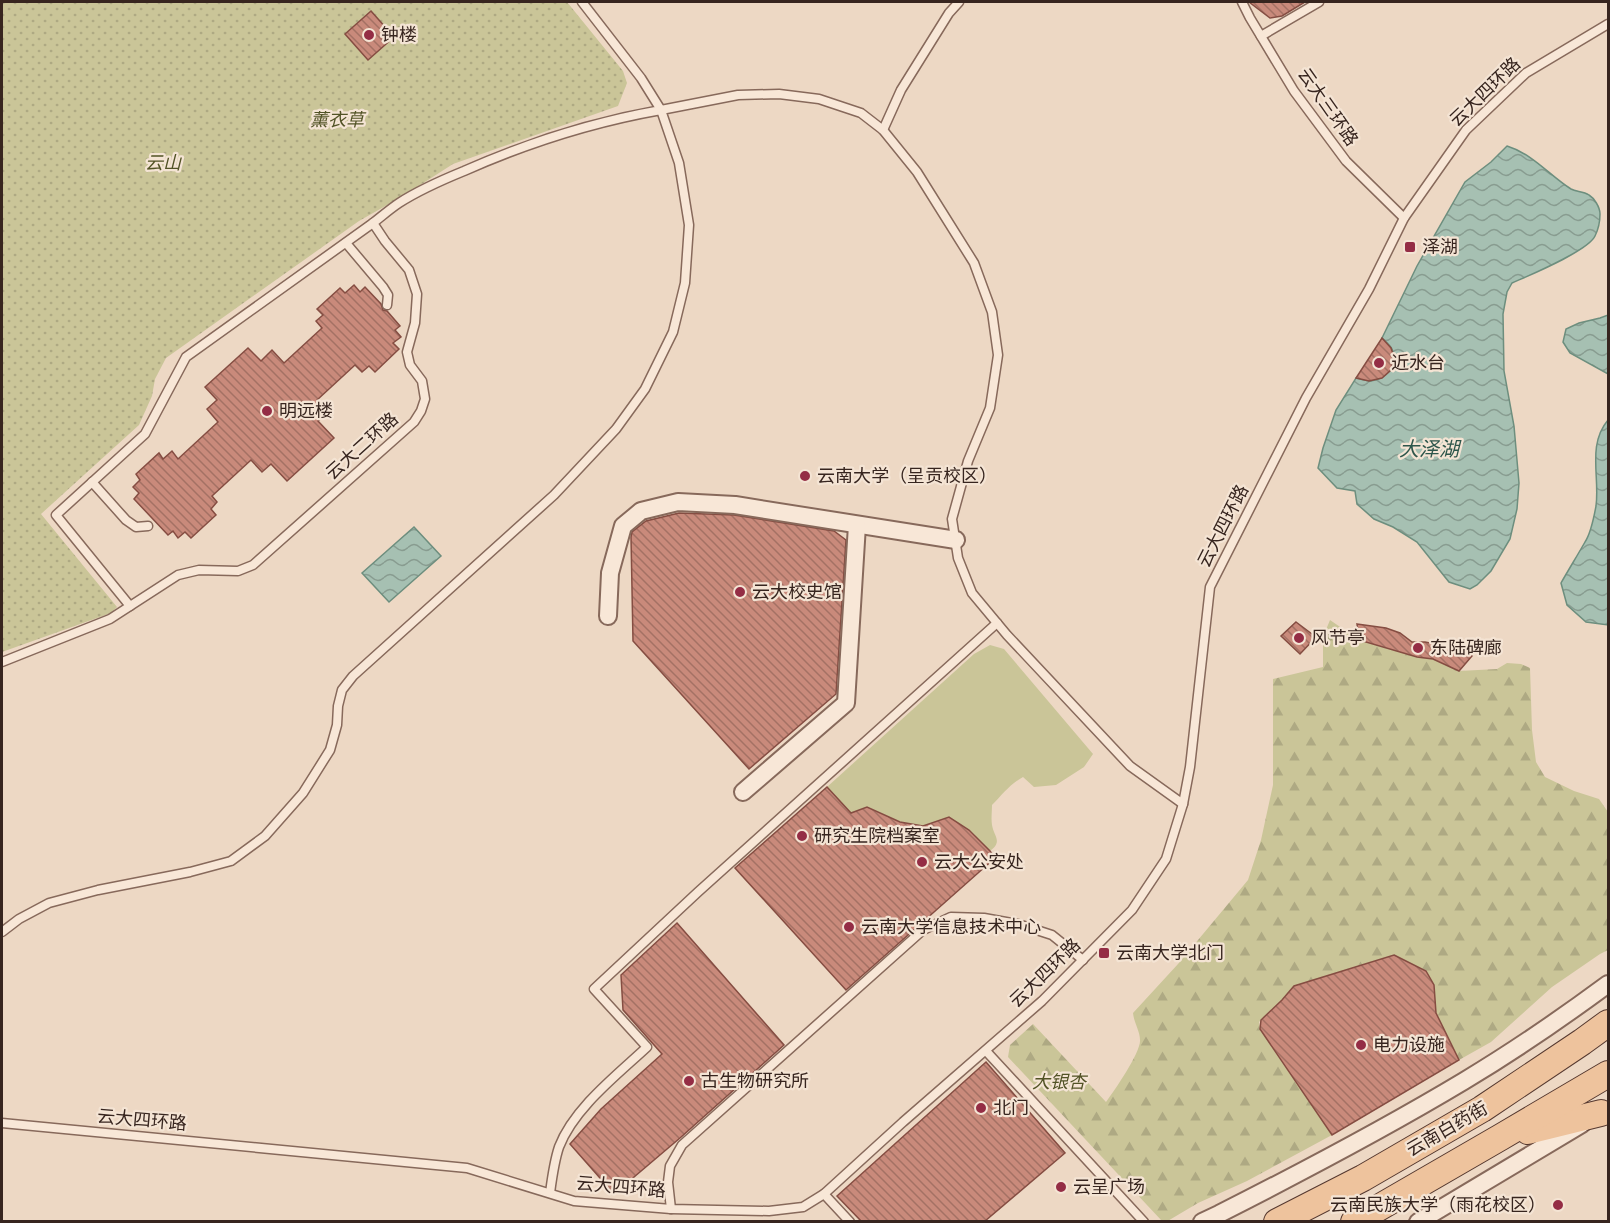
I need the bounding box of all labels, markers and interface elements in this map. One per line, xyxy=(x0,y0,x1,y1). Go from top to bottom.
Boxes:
place label: 钟楼 xyxy=(381,25,417,45)
marker: 钟楼 xyxy=(362,28,376,42)
street label: 云大四环路 xyxy=(1446,54,1524,130)
street label: 云大三环路 xyxy=(1294,64,1362,150)
park label: 薰衣草 xyxy=(310,110,367,130)
park label: 云山 xyxy=(145,153,182,173)
place label: 泽湖 xyxy=(1422,237,1458,257)
marker: 泽湖 xyxy=(1403,240,1417,254)
place label: 近水台 xyxy=(1391,353,1445,373)
marker: 近水台 xyxy=(1372,356,1386,370)
place label: 明远楼 xyxy=(279,401,333,421)
marker: 明远楼 xyxy=(260,404,274,418)
street label: 云大二环路 xyxy=(322,408,402,484)
water label: 大泽湖 xyxy=(1399,438,1462,460)
place label: 云南大学（呈贡校区） xyxy=(817,466,997,486)
marker: 云南大学（呈贡校区） xyxy=(798,469,812,483)
street label: 云大四环路 xyxy=(1194,481,1252,571)
place label: 云大校史馆 xyxy=(752,582,842,602)
marker: 云大校史馆 xyxy=(733,585,747,599)
place label: 风节亭 xyxy=(1311,628,1365,648)
marker: 风节亭 xyxy=(1292,631,1306,645)
place label: 东陆碑廊 xyxy=(1430,638,1502,658)
marker: 东陆碑廊 xyxy=(1411,641,1425,655)
place label: 研究生院档案室 xyxy=(814,826,940,846)
marker: 研究生院档案室 xyxy=(795,829,809,843)
place label: 云大公安处 xyxy=(934,852,1024,872)
marker: 云大公安处 xyxy=(915,855,929,869)
place label: 云南大学信息技术中心 xyxy=(861,917,1041,937)
marker: 云南大学信息技术中心 xyxy=(842,920,856,934)
street label: 云大四环路 xyxy=(1006,935,1084,1011)
place label: 云南大学北门 xyxy=(1116,943,1224,963)
marker: 云南大学北门 xyxy=(1097,946,1111,960)
place label: 电力设施 xyxy=(1373,1035,1445,1055)
marker: 电力设施 xyxy=(1354,1038,1368,1052)
place label: 古生物研究所 xyxy=(701,1071,809,1091)
park label: 大银杏 xyxy=(1032,1072,1089,1092)
marker: 古生物研究所 xyxy=(682,1074,696,1088)
place label: 北门 xyxy=(993,1098,1029,1118)
street label: 云南白药街 xyxy=(1403,1098,1491,1160)
marker: 北门 xyxy=(974,1101,988,1115)
street label: 云大四环路 xyxy=(96,1106,188,1134)
street label: 云大四环路 xyxy=(575,1173,667,1201)
place label: 云呈广场 xyxy=(1073,1177,1145,1197)
marker: 云呈广场 xyxy=(1054,1180,1068,1194)
place label: 云南民族大学（雨花校区） xyxy=(1330,1195,1546,1215)
marker: 云南民族大学（雨花校区） xyxy=(1551,1198,1565,1212)

